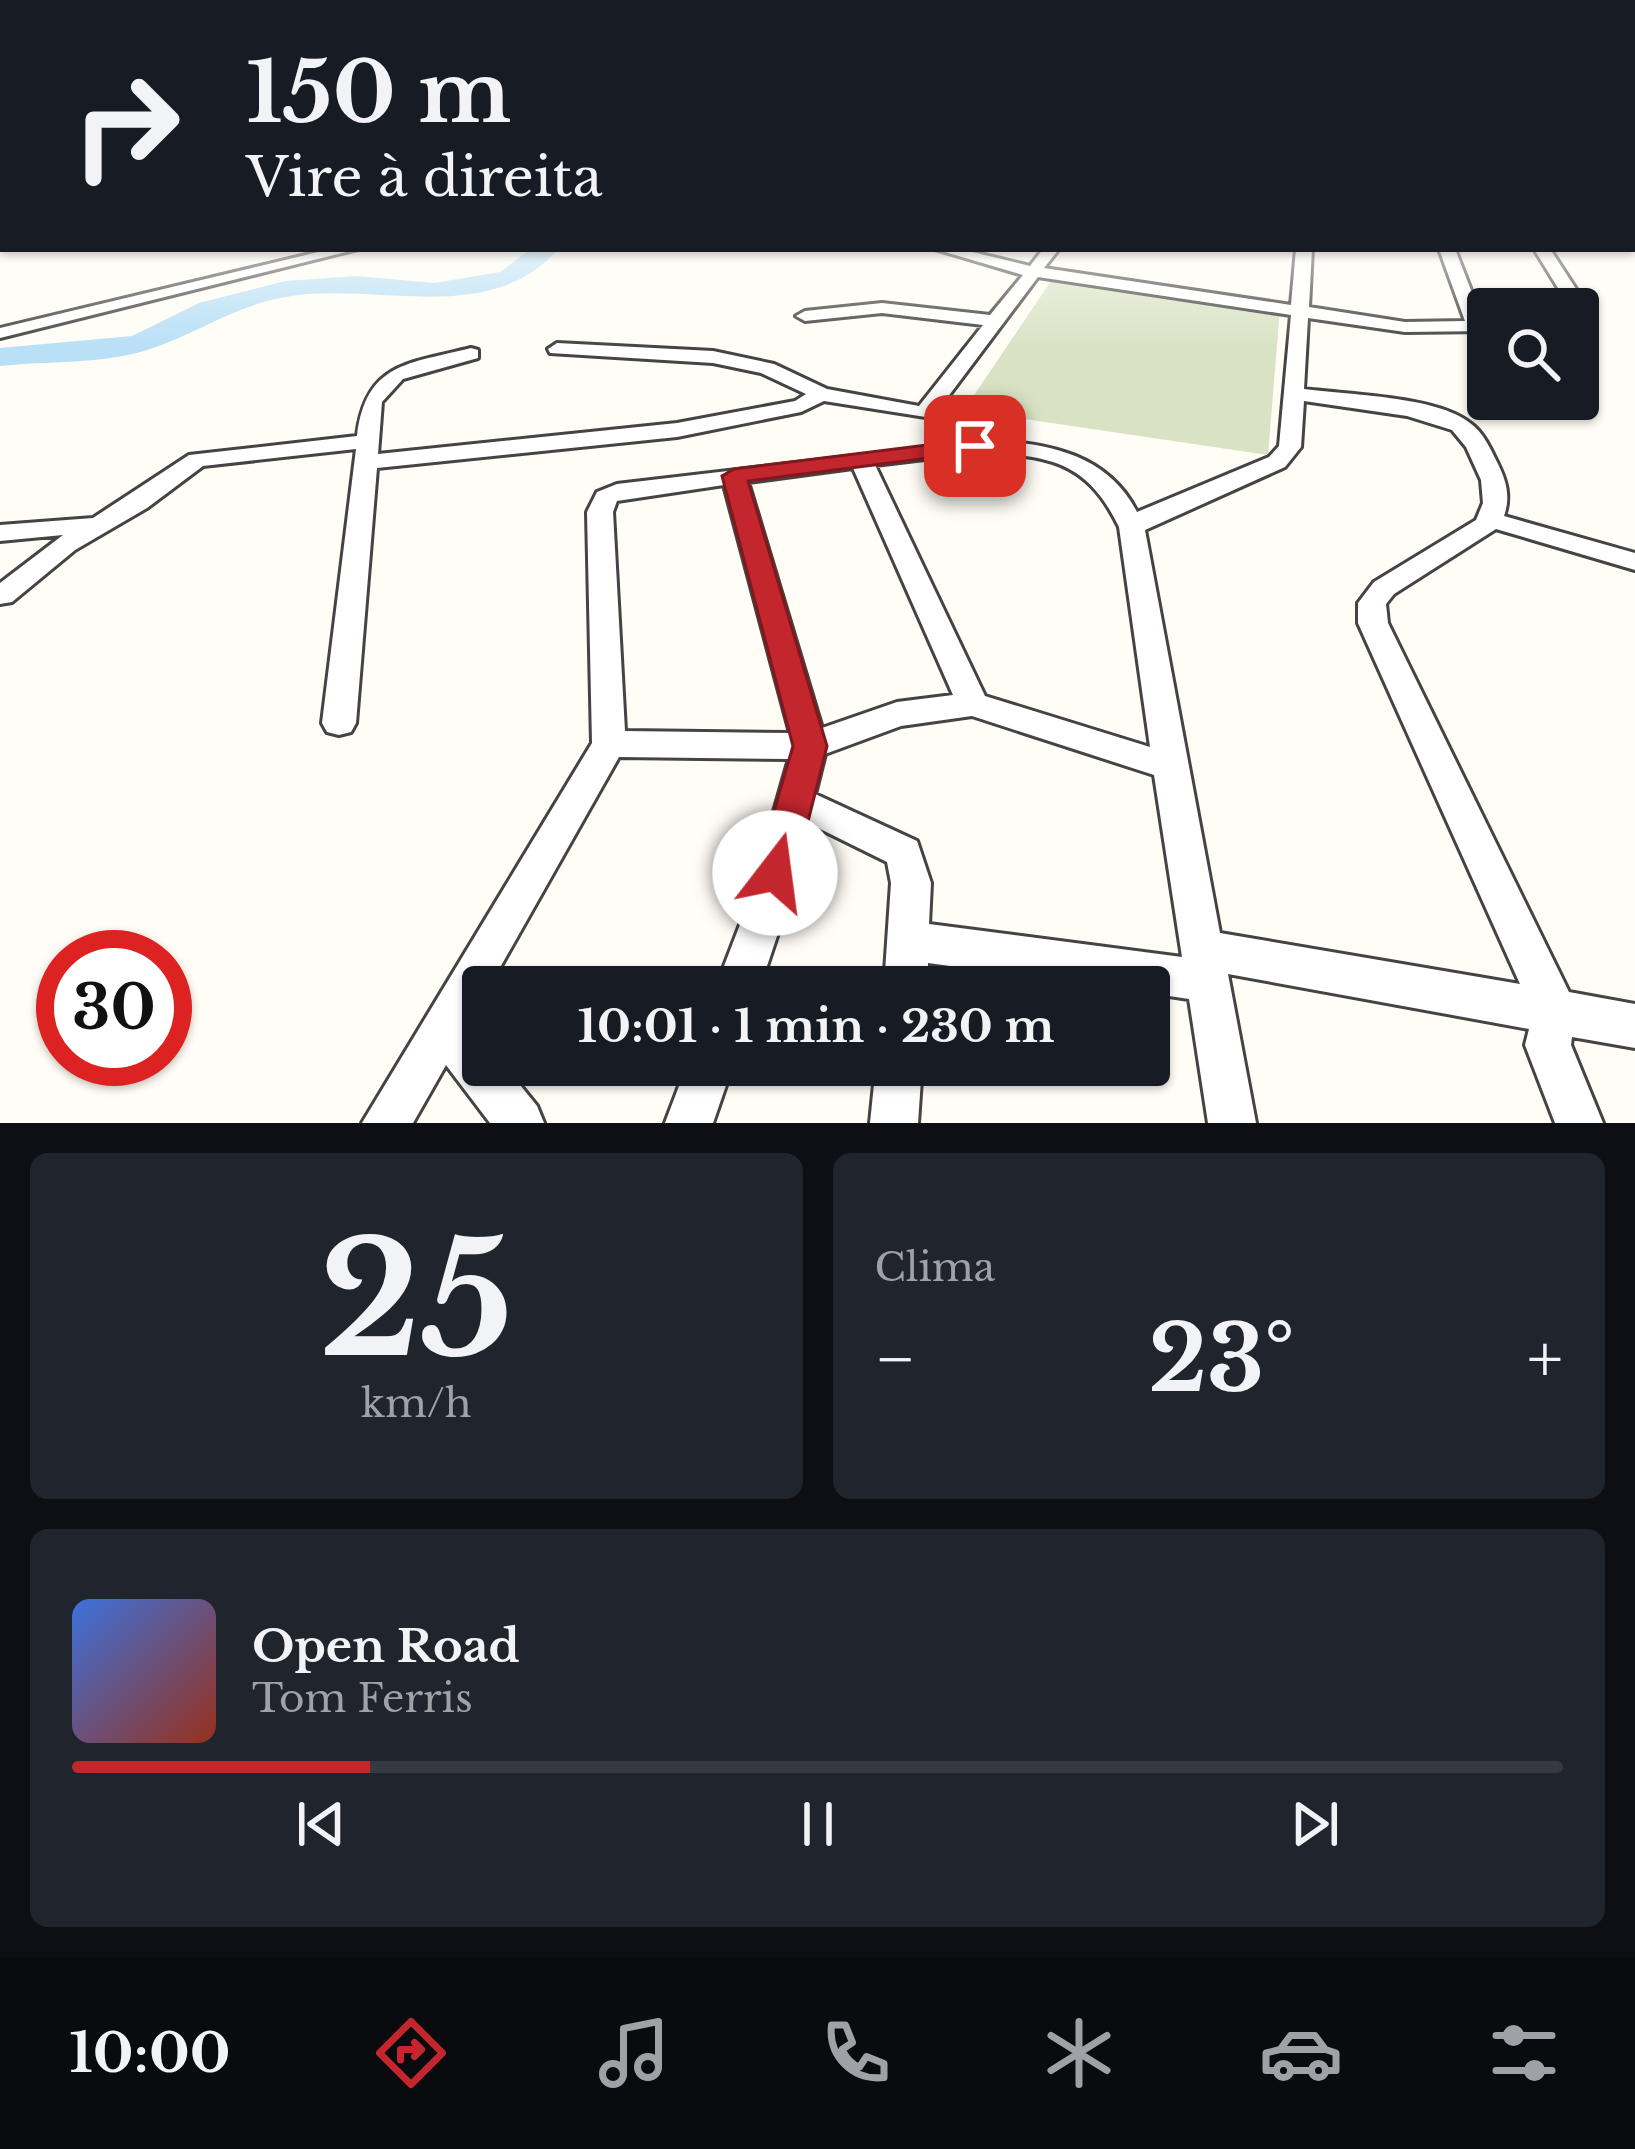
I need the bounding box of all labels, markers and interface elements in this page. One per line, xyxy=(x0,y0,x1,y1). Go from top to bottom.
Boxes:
text: 150 m xyxy=(246,41,511,145)
icon: right xyxy=(48,48,204,204)
text: Vire à direita xyxy=(246,144,602,211)
map controls xyxy=(1467,288,1599,420)
button: search xyxy=(1467,288,1599,420)
pin xyxy=(924,395,1026,497)
icon: arrive xyxy=(942,413,1008,479)
position arrow xyxy=(712,810,838,936)
speed limit sign: 30 xyxy=(36,930,192,1086)
text: 10:01 · 1 min · 230 m xyxy=(577,998,1055,1054)
text: 25 xyxy=(319,1204,513,1397)
text: Clima xyxy=(875,1243,995,1292)
text: 23° xyxy=(1149,1304,1295,1415)
text: − xyxy=(875,1318,916,1400)
text: + xyxy=(1527,1318,1563,1400)
text: km/h xyxy=(361,1379,472,1428)
text: Open Road xyxy=(252,1618,520,1674)
text: Tom Ferris xyxy=(252,1674,473,1723)
icon: previous xyxy=(288,1791,354,1857)
icon: pause xyxy=(785,1791,851,1857)
icon: next xyxy=(1282,1791,1348,1857)
icon: directions xyxy=(369,2011,453,2095)
icon: music xyxy=(592,2011,676,2095)
icon: phone xyxy=(814,2011,898,2095)
icon: climate xyxy=(1037,2011,1121,2095)
icon: car xyxy=(1259,2011,1343,2095)
icon: filters xyxy=(1482,2011,1566,2095)
text: 10:00 xyxy=(69,2020,230,2087)

